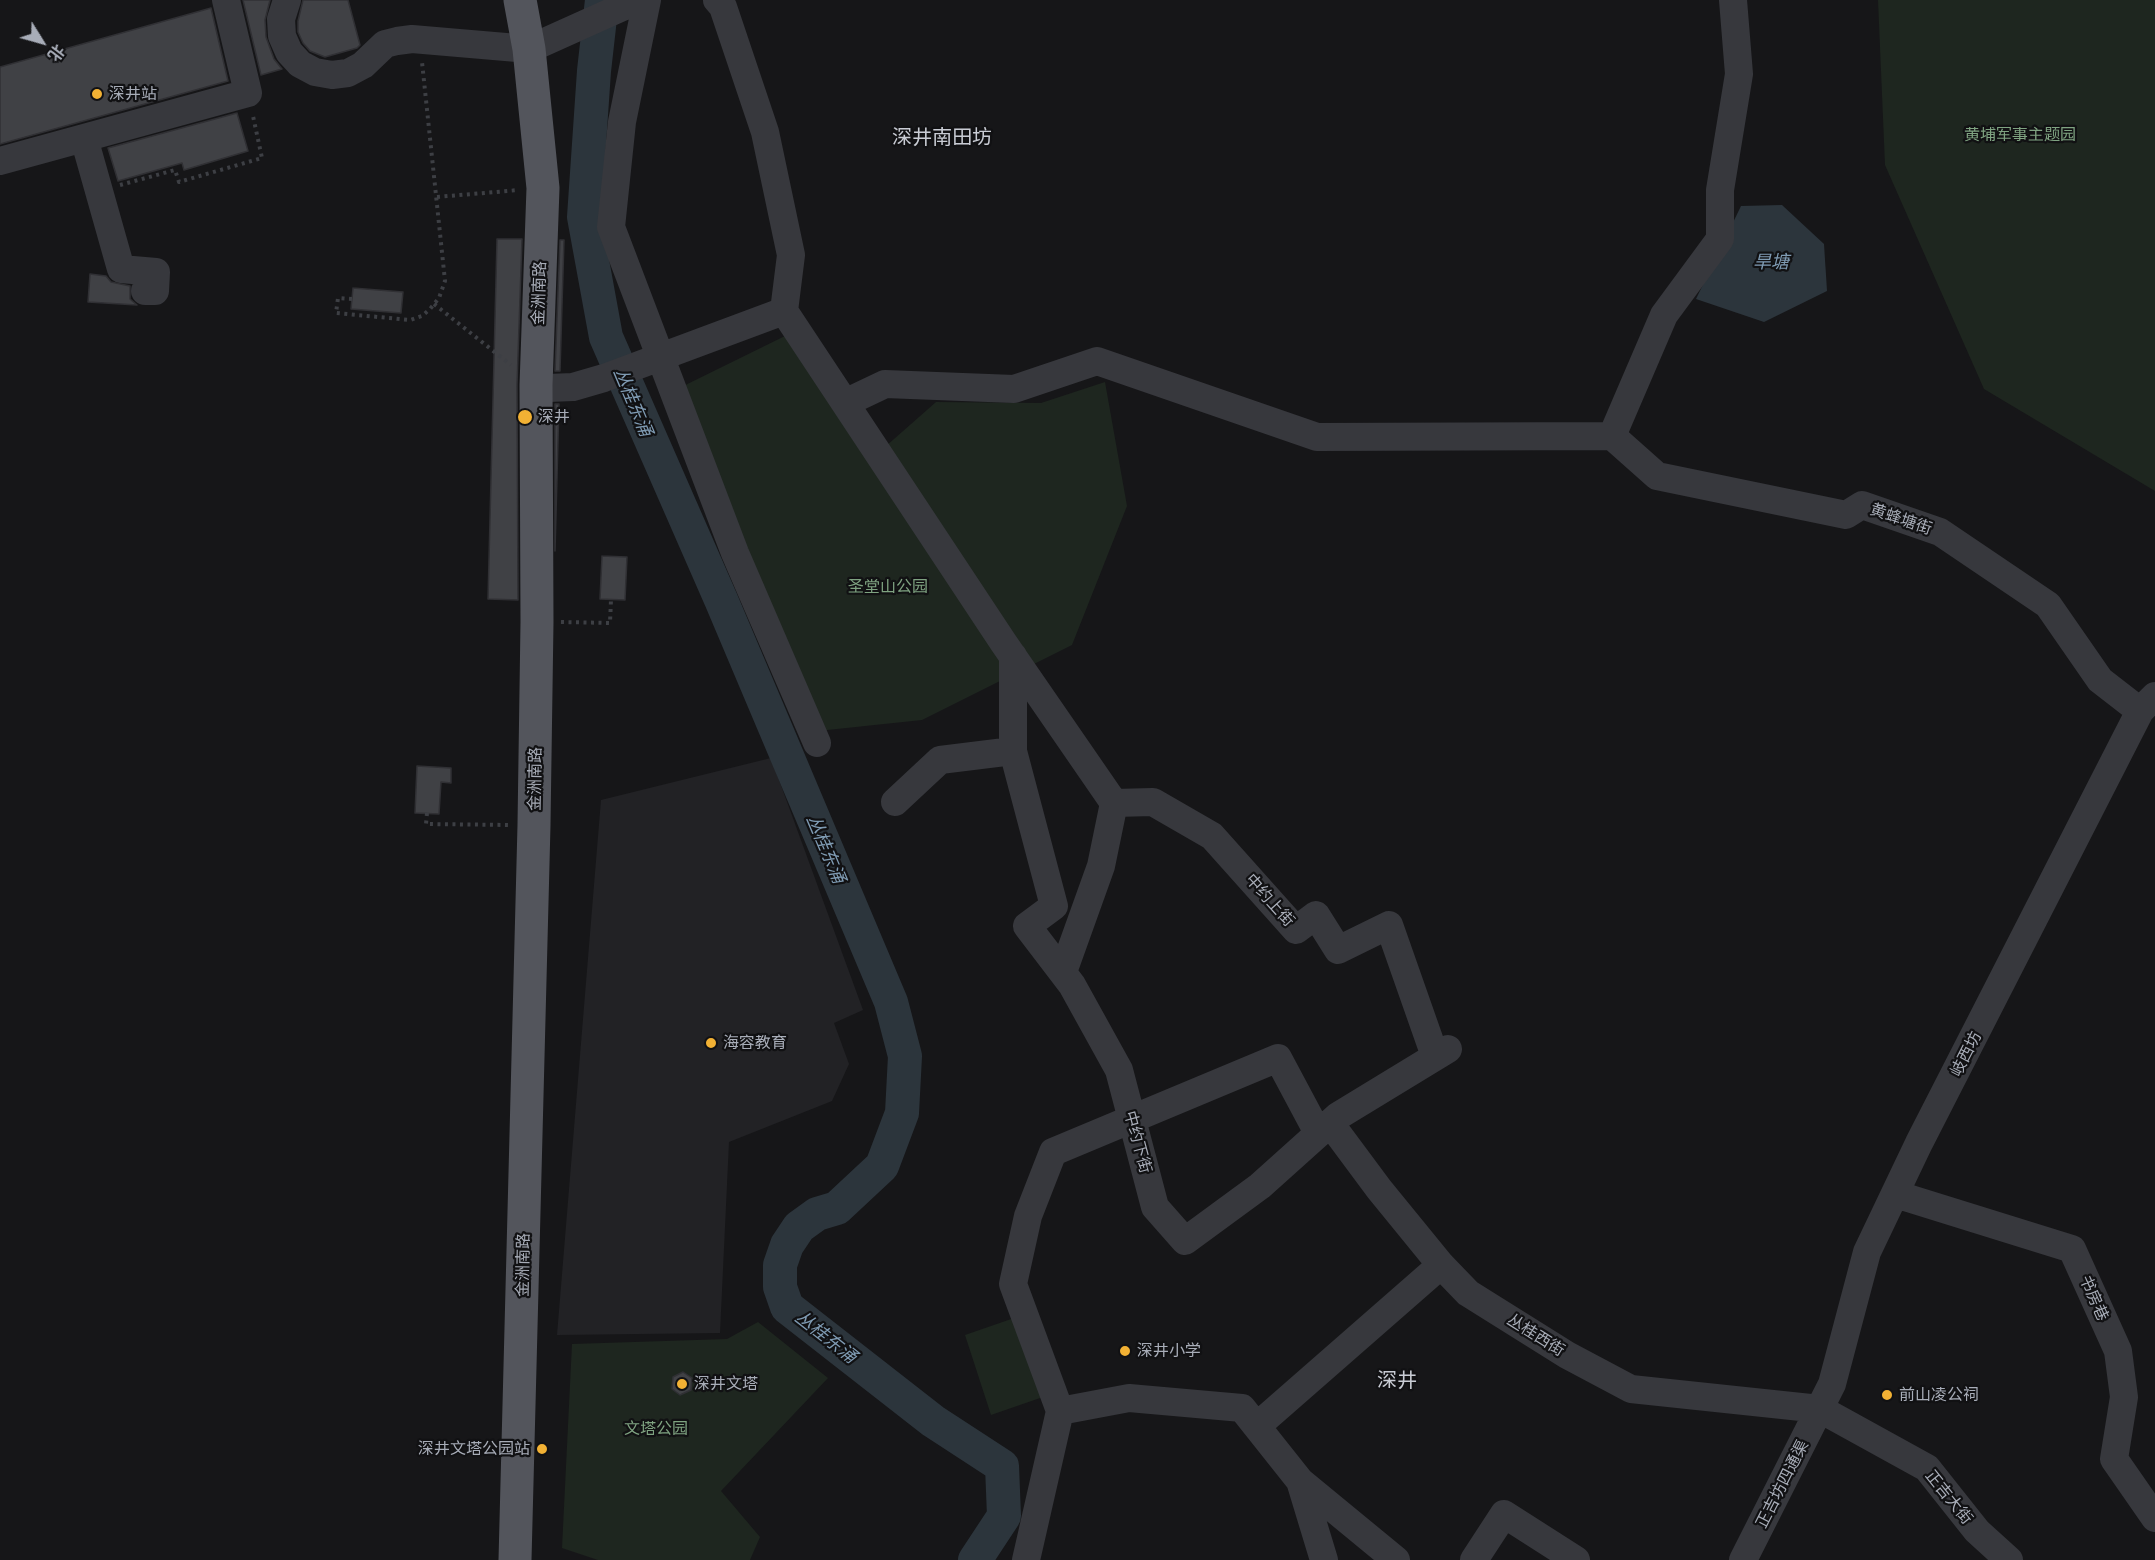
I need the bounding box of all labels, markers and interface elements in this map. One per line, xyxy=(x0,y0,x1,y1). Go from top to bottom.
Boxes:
north arrow xyxy=(12,12,72,72)
text: 北 xyxy=(44,41,68,65)
place label: 深井站 xyxy=(109,84,157,104)
marker: 深井站 xyxy=(90,87,104,101)
district label: 深井南田坊 xyxy=(892,125,992,149)
park label: 黄埔军事主题园 xyxy=(1964,125,2076,145)
water label: 旱塘 xyxy=(1753,251,1789,273)
street label: 金洲南路 xyxy=(528,261,550,325)
water label: 丛桂东涌 xyxy=(609,365,657,439)
place label: 深井 xyxy=(538,407,570,427)
marker: 深井 xyxy=(516,408,534,426)
street label: 黄蜂塘街 xyxy=(1868,500,1934,538)
park label: 圣堂山公园 xyxy=(848,577,928,597)
street label: 金洲南路 xyxy=(525,747,545,811)
water label: 丛桂东涌 xyxy=(802,812,850,886)
street label: 中约上街 xyxy=(1241,870,1299,930)
street label: 岐西坊 xyxy=(1947,1028,1985,1080)
place label: 海容教育 xyxy=(723,1033,787,1053)
marker: 海容教育 xyxy=(704,1036,718,1050)
street label: 中约下街 xyxy=(1120,1109,1156,1175)
street label: 金洲南路 xyxy=(513,1233,533,1297)
street label: 书房巷 xyxy=(2075,1272,2113,1324)
water label: 丛桂东涌 xyxy=(791,1306,861,1368)
street label: 丛桂西街 xyxy=(1504,1310,1568,1360)
place label: 深井小学 xyxy=(1137,1341,1201,1361)
marker: 深井小学 xyxy=(1118,1344,1132,1358)
district label: 深井 xyxy=(1377,1368,1417,1392)
place label: 深井文塔 xyxy=(694,1374,758,1394)
marker: 深井文塔 xyxy=(675,1377,689,1391)
place label: 前山凌公祠 xyxy=(1899,1385,1979,1405)
marker: 前山凌公祠 xyxy=(1880,1388,1894,1402)
park label: 文塔公园 xyxy=(624,1419,688,1439)
street label: 正吉坊四通渠 xyxy=(1752,1437,1812,1531)
place label: 深井文塔公园站 xyxy=(418,1439,530,1459)
marker: 深井文塔公园站 xyxy=(535,1442,549,1456)
street label: 正吉大街 xyxy=(1921,1466,1977,1528)

